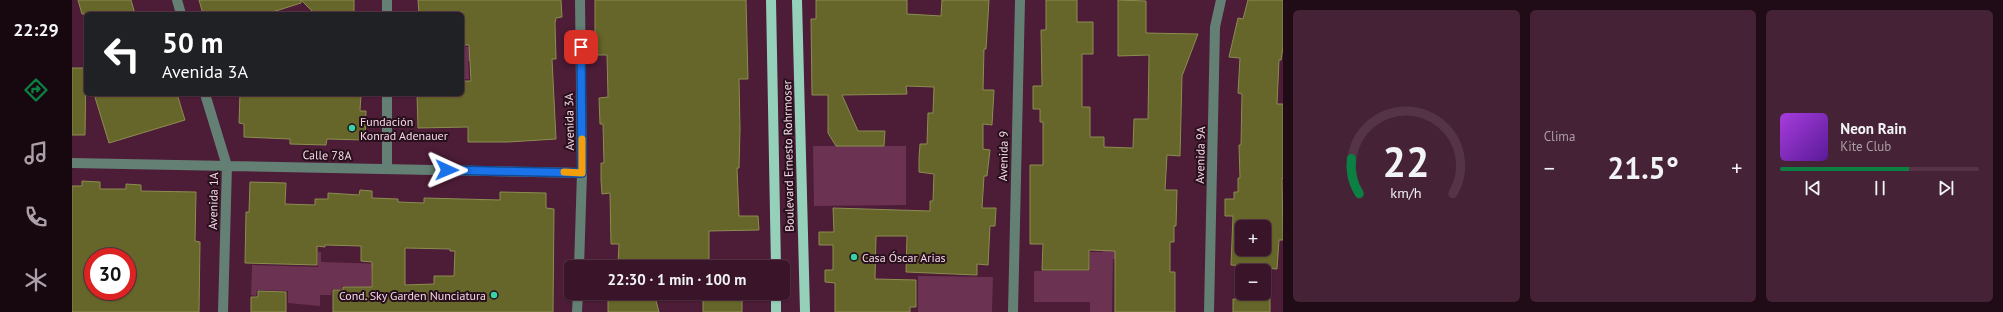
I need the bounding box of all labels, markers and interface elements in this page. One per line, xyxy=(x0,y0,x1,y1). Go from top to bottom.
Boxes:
text: 22:29 xyxy=(13,18,59,41)
text: 50 m xyxy=(162,24,223,61)
icon: left xyxy=(96,28,148,80)
pin xyxy=(564,30,598,64)
icon: arrive xyxy=(570,36,592,58)
text: Avenida 3A xyxy=(162,60,248,83)
icon: directions xyxy=(22,76,50,104)
street label: Boulevard Ernesto Rohrmoser xyxy=(779,80,797,232)
street label: Avenida 3A xyxy=(561,93,577,151)
place label: Fundación Konrad Adenauer xyxy=(360,114,448,143)
text: Neon Rain xyxy=(1840,119,1906,138)
marker: Fundación Konrad Adenauer xyxy=(347,123,357,133)
street label: Avenida 9A xyxy=(1192,126,1208,184)
text: Clima xyxy=(1544,128,1575,145)
street label: Avenida 9 xyxy=(995,131,1011,181)
text: 22 xyxy=(1383,135,1430,188)
text: Kite Club xyxy=(1840,138,1891,155)
icon: music xyxy=(22,139,50,167)
street label: Calle 78A xyxy=(302,147,352,163)
text: 21.5° xyxy=(1607,148,1679,187)
position arrow xyxy=(426,149,468,191)
text: − xyxy=(1544,154,1555,182)
text: + xyxy=(1731,154,1742,182)
street label: Avenida 1A xyxy=(205,172,221,230)
icon: previous xyxy=(1802,177,1824,199)
icon: pause xyxy=(1869,177,1891,199)
icon: next xyxy=(1935,177,1957,199)
text: km/h xyxy=(1391,183,1422,202)
icon: phone xyxy=(22,203,50,231)
map controls xyxy=(1235,220,1271,300)
button: + xyxy=(1235,220,1271,256)
speed limit sign: 30 xyxy=(84,248,136,300)
place label: Casa Óscar Arias xyxy=(862,250,946,265)
marker: Casa Óscar Arias xyxy=(849,252,859,262)
button: − xyxy=(1235,264,1271,300)
icon: climate xyxy=(22,266,50,294)
text: 22:30 · 1 min · 100 m xyxy=(608,270,746,289)
place label: Cond. Sky Garden Nunciatura xyxy=(339,288,486,303)
marker: Cond. Sky Garden Nunciatura xyxy=(489,290,499,300)

